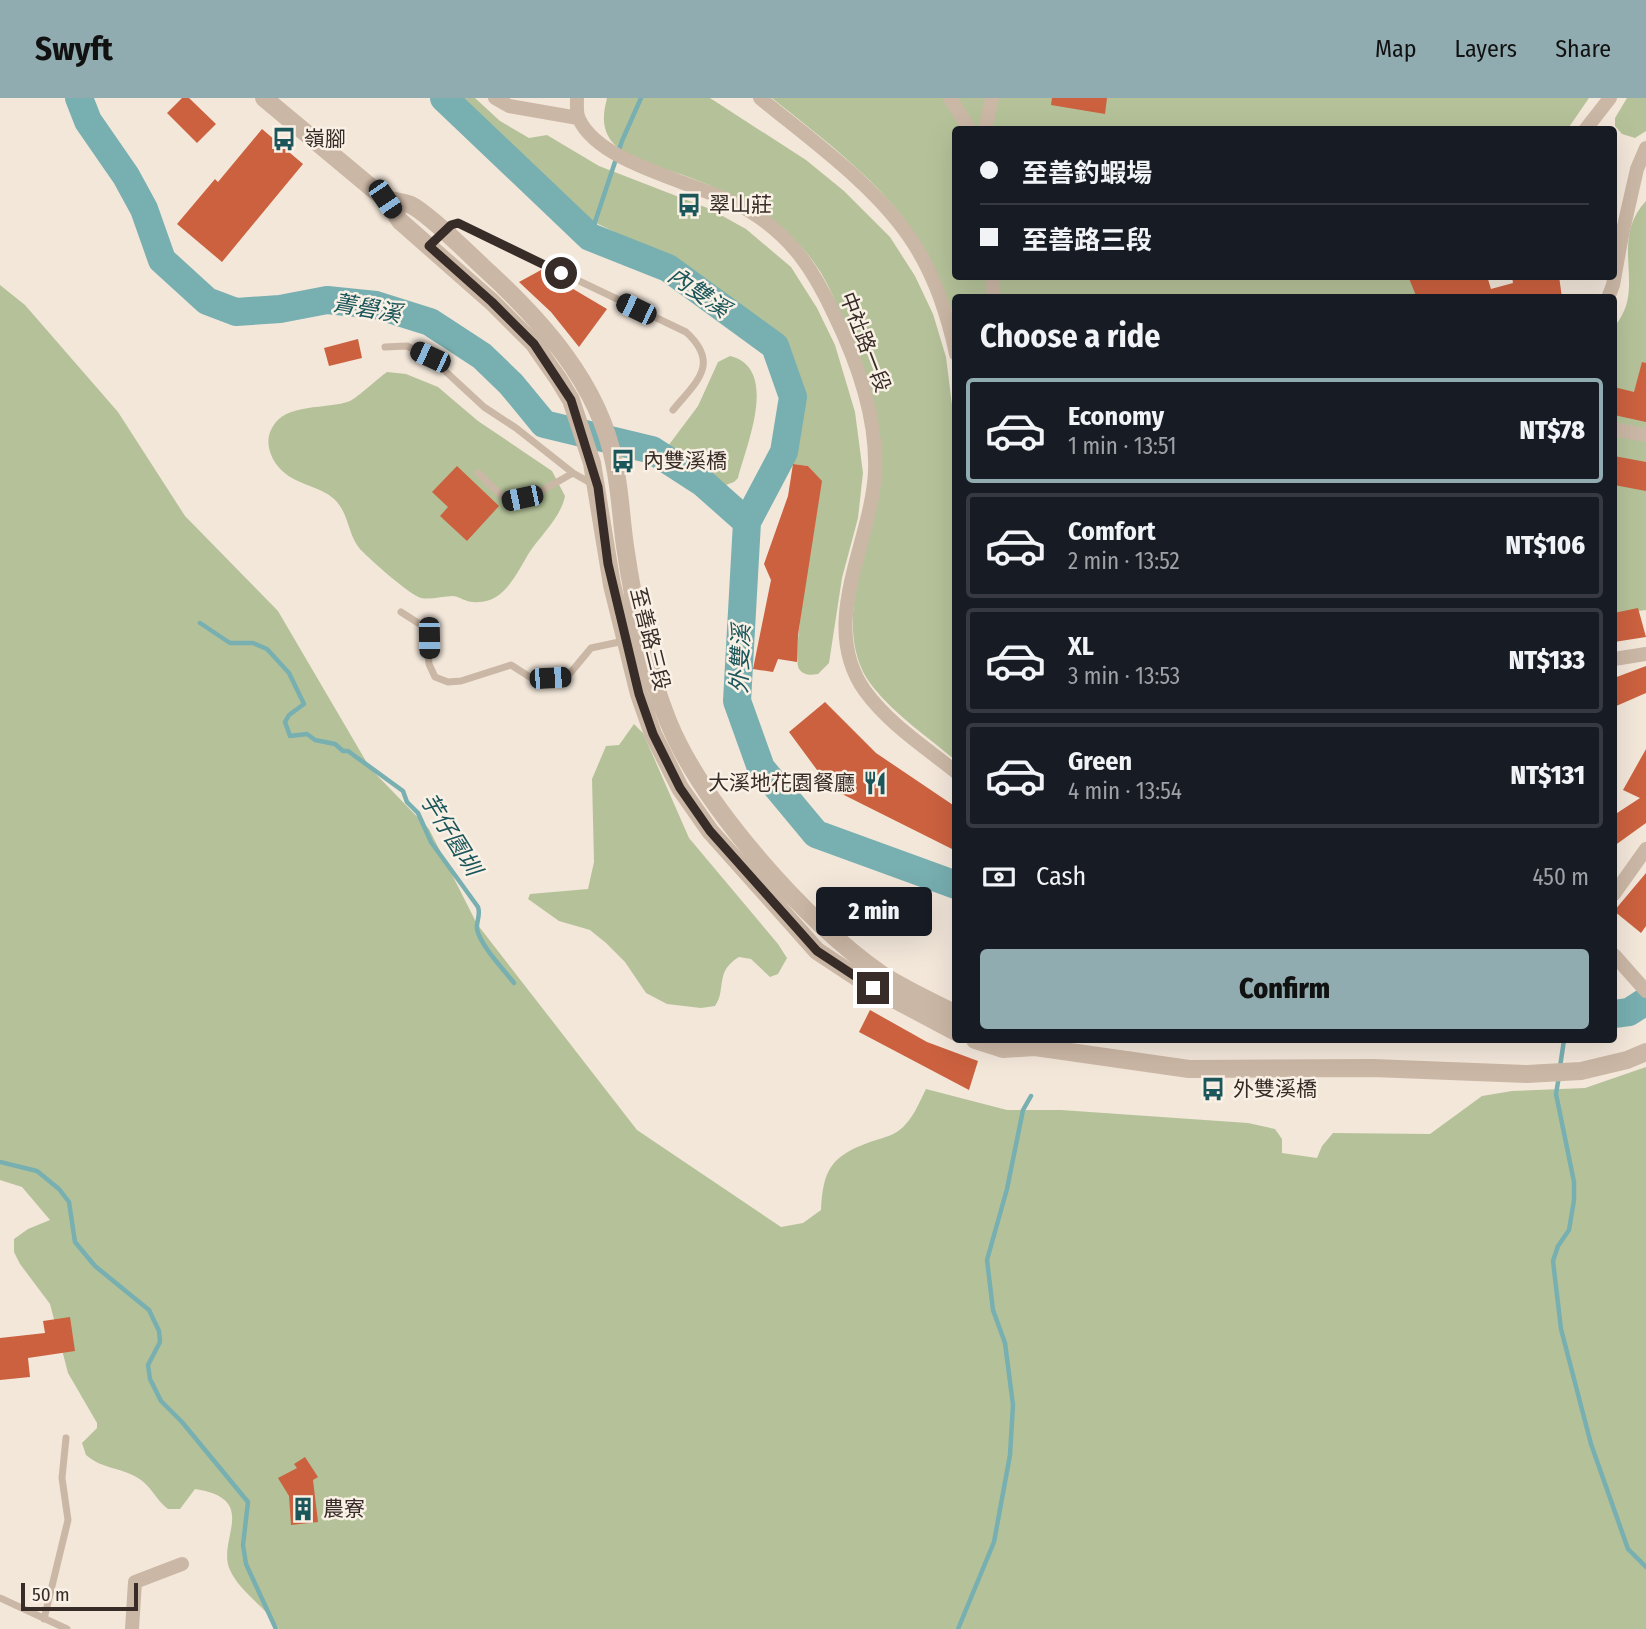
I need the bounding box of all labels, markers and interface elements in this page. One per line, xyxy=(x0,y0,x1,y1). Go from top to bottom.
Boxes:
text: Swyft xyxy=(35,29,113,69)
text: Map xyxy=(1375,35,1417,63)
text: Layers xyxy=(1455,35,1517,63)
text: Share xyxy=(1555,35,1611,63)
bus stop icon: 嶺腳 xyxy=(270,125,298,153)
place label: 嶺腳 xyxy=(304,126,346,152)
text: 至善釣蝦場 xyxy=(1022,158,1152,189)
car xyxy=(365,176,406,222)
bus stop icon: 翠山莊 xyxy=(675,191,703,219)
place label: 翠山莊 xyxy=(709,192,772,218)
text: 至善路三段 xyxy=(1022,225,1152,256)
route start xyxy=(545,257,577,289)
water label: 內雙溪 xyxy=(663,261,738,325)
water label: 菁礐溪 xyxy=(331,288,406,328)
street label: 中社路一段 xyxy=(834,288,896,396)
car xyxy=(613,290,660,328)
text: Choose a ride xyxy=(980,317,1161,355)
car xyxy=(407,339,454,375)
icon: car xyxy=(984,399,1047,462)
text: Economy xyxy=(1068,401,1164,432)
text: NT$78 xyxy=(1520,415,1585,446)
text: 1 min · 13:51 xyxy=(1068,432,1176,460)
bus stop icon: 內雙溪橋 xyxy=(609,447,637,475)
place label: 內雙溪橋 xyxy=(643,448,727,474)
car xyxy=(500,483,545,513)
icon: car xyxy=(984,514,1047,577)
text: Comfort xyxy=(1068,516,1156,547)
text: NT$106 xyxy=(1506,530,1585,561)
text: 2 min · 13:52 xyxy=(1068,547,1180,575)
street label: 至善路三段 xyxy=(625,585,675,693)
car xyxy=(419,617,440,659)
water label: 外雙溪 xyxy=(725,621,755,694)
icon: car xyxy=(984,629,1047,692)
text: XL xyxy=(1068,631,1094,662)
text: NT$133 xyxy=(1509,645,1585,676)
text: 3 min · 13:53 xyxy=(1068,662,1180,690)
car xyxy=(529,666,572,690)
icon: car xyxy=(984,744,1047,807)
text: Green xyxy=(1068,746,1132,777)
text: NT$131 xyxy=(1511,760,1585,791)
restaurant icon: 大溪地花園餐廳 xyxy=(861,769,889,797)
place label: 大溪地花園餐廳 xyxy=(708,770,855,796)
text: 4 min · 13:54 xyxy=(1068,777,1182,805)
water label: 芋仔園圳 xyxy=(415,788,489,883)
icon: cash xyxy=(980,858,1018,896)
text: Cash xyxy=(1036,861,1086,892)
text: 450 m xyxy=(1532,863,1589,891)
callout: 2 min xyxy=(815,886,931,936)
text: 2 min xyxy=(849,897,899,925)
button: Confirm xyxy=(980,949,1589,1029)
route end xyxy=(857,972,889,1004)
bus stop icon: 外雙溪橋 xyxy=(1199,1075,1227,1103)
place label: 外雙溪橋 xyxy=(1233,1076,1317,1102)
building icon: 農寮 xyxy=(289,1495,317,1523)
place label: 農寮 xyxy=(323,1496,365,1522)
scale bar xyxy=(21,1580,138,1612)
text: 50 m xyxy=(32,1583,70,1606)

